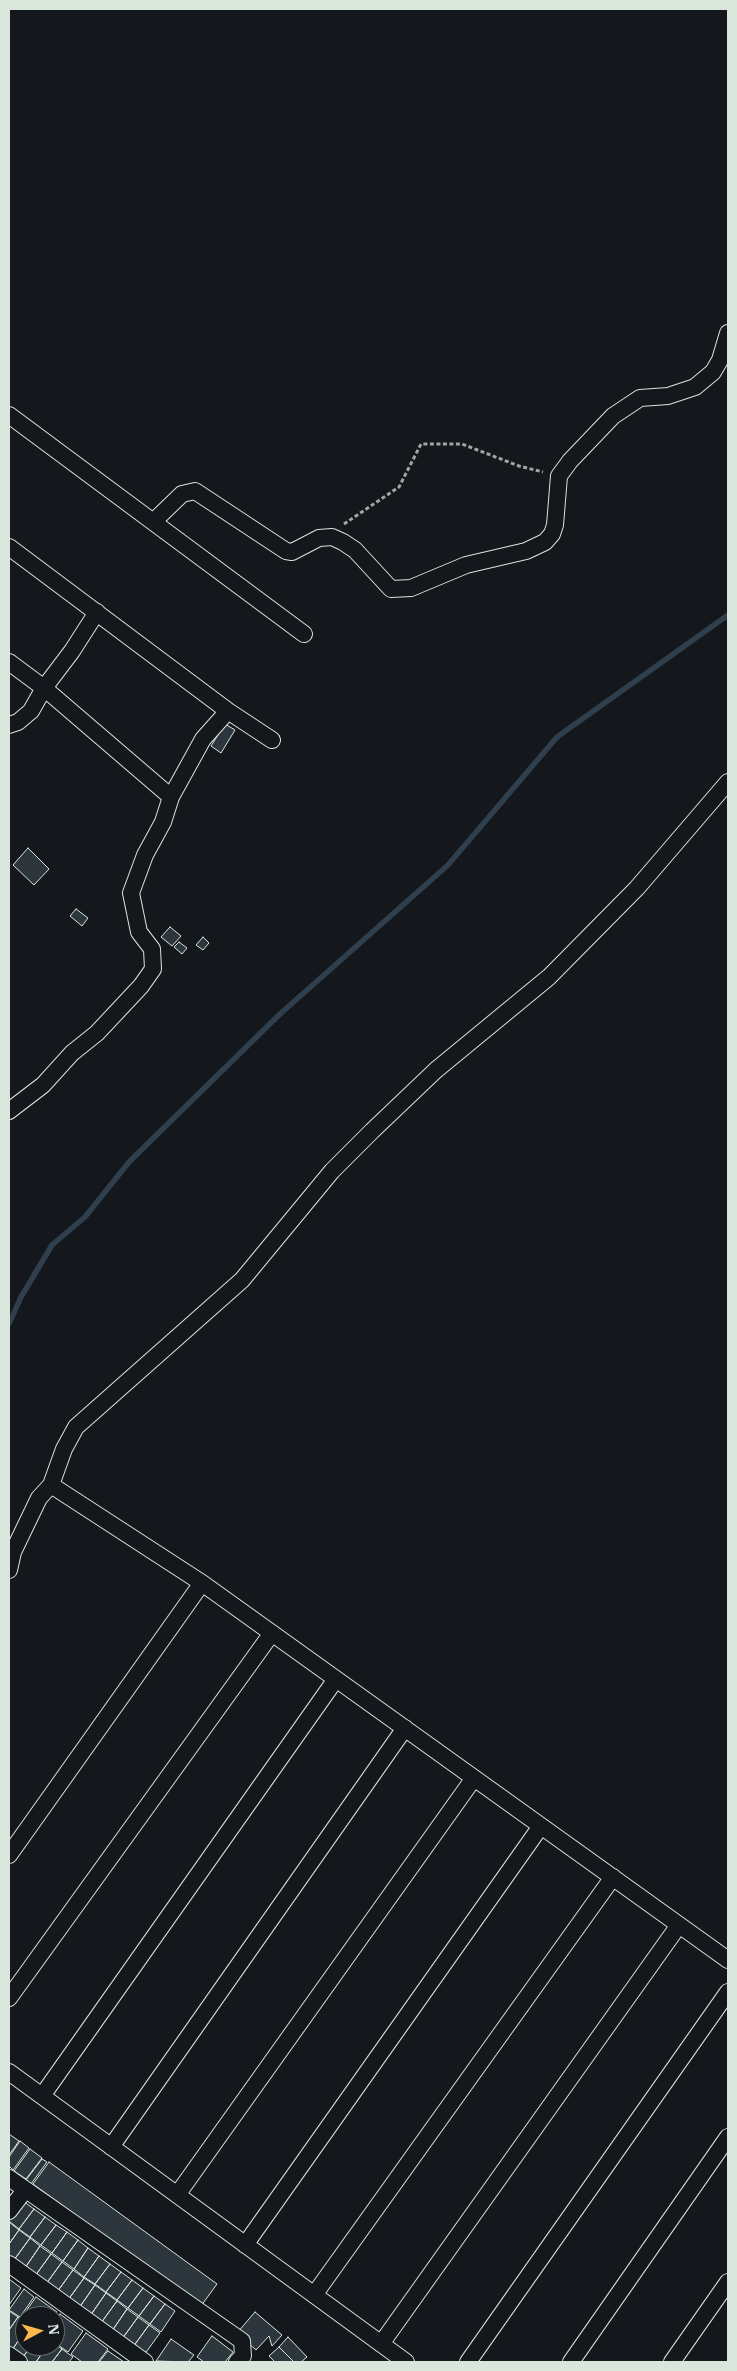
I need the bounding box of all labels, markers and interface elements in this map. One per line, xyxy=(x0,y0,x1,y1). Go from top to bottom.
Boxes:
north arrow xyxy=(15,2306,65,2356)
text: N xyxy=(44,2323,63,2336)

